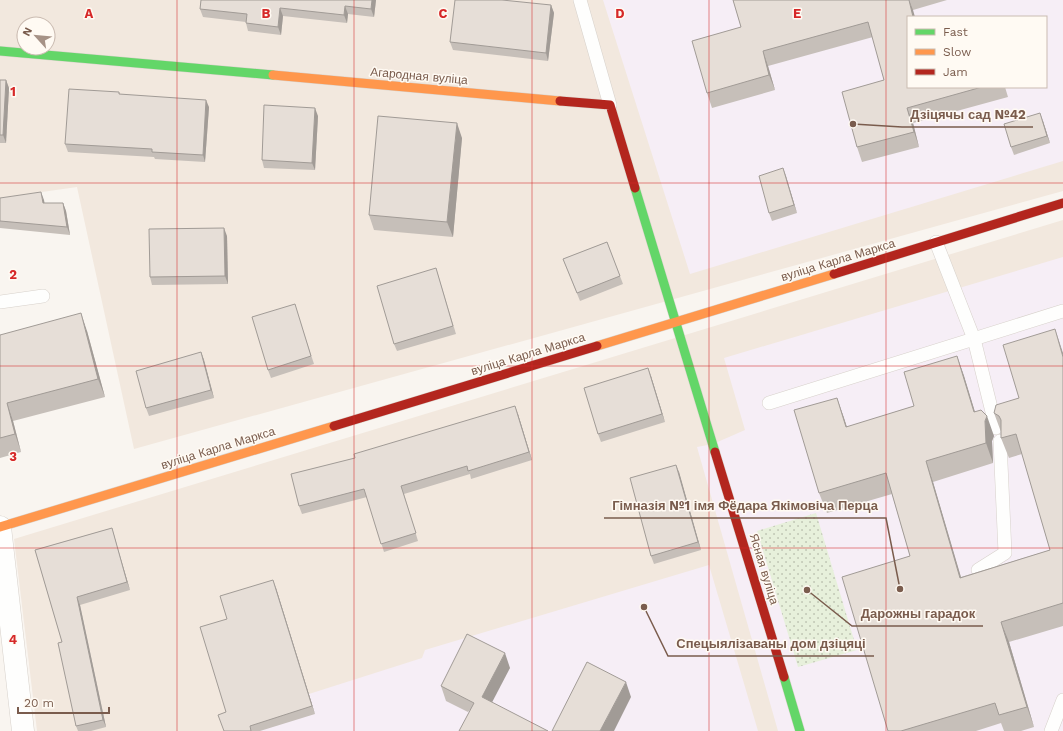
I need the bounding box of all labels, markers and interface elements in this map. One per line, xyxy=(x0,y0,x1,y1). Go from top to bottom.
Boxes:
text: A xyxy=(85,6,94,21)
text: B xyxy=(262,6,271,21)
text: C xyxy=(439,6,448,21)
text: D xyxy=(615,6,625,21)
text: E xyxy=(793,6,801,21)
north arrow xyxy=(16,16,56,56)
legend xyxy=(907,16,1047,88)
text: N xyxy=(20,25,35,38)
text: Fast xyxy=(943,25,968,39)
text: Slow xyxy=(943,45,971,59)
street label: Агародная вуліца xyxy=(370,65,469,87)
text: Jam xyxy=(943,65,968,79)
text: 1 xyxy=(10,84,16,99)
callout: Дзіцячы сад №42 xyxy=(902,102,1033,127)
text: Дзіцячы сад №42 xyxy=(910,107,1026,122)
street label: вуліца Карла Маркса xyxy=(779,236,897,284)
text: 2 xyxy=(9,267,17,282)
street label: вуліца Карла Маркса xyxy=(469,330,587,378)
street label: вуліца Карла Маркса xyxy=(159,424,277,472)
text: 3 xyxy=(9,449,17,464)
callout: Гімназія №1 імя Фёдара Якімовіча Перца xyxy=(604,493,886,518)
text: Гімназія №1 імя Фёдара Якімовіча Перца xyxy=(612,498,879,513)
street label: Ясная вуліца xyxy=(747,532,782,607)
callout: Дарожны гарадок xyxy=(852,601,983,626)
text: Дарожны гарадок xyxy=(861,606,976,621)
callout: Спецыялізаваны дом дзіцяці xyxy=(668,631,874,656)
text: 4 xyxy=(9,632,18,647)
text: Спецыялізаваны дом дзіцяці xyxy=(676,636,866,651)
scale bar xyxy=(18,689,109,715)
text: 20 m xyxy=(24,696,54,710)

